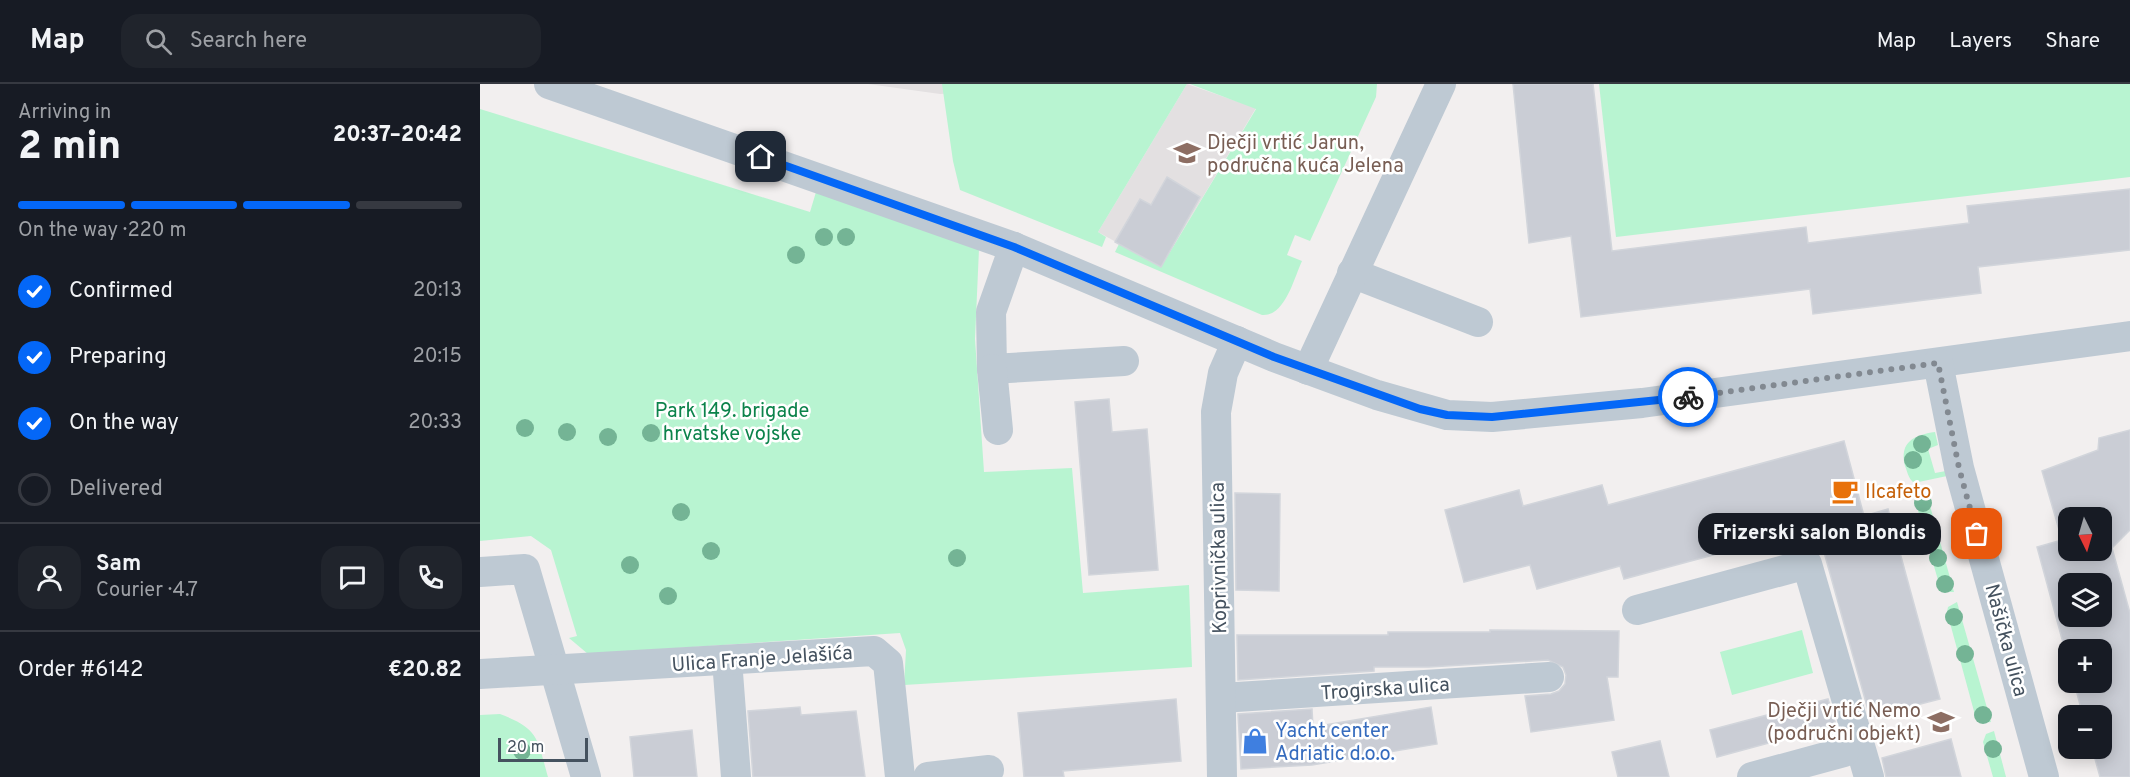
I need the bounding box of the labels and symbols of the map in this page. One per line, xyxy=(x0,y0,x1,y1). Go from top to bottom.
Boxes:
pin xyxy=(735,131,786,182)
place label: Dječji vrtić Jarun, područna kuća Jelena xyxy=(1207,131,1404,180)
school or university icon: Dječji vrtić Jarun, područna kuća Jelena xyxy=(1172,138,1202,168)
courier xyxy=(1658,367,1718,427)
park label: Park 149. brigade hrvatske vojske xyxy=(655,399,809,448)
cafe icon: Ilcafeto xyxy=(1830,476,1860,506)
place label: Ilcafeto xyxy=(1865,480,1931,506)
street label: Koprivnička ulica xyxy=(1206,482,1234,634)
north arrow xyxy=(2058,507,2112,561)
pin xyxy=(1951,508,2002,559)
callout: Frizerski salon Blondis xyxy=(1698,513,1941,555)
street label: Našička ulica xyxy=(1978,581,2033,700)
street label: Ulica Franje Jelašića xyxy=(671,641,854,679)
street label: Trogirska ulica xyxy=(1320,673,1450,707)
place label: Dječji vrtić Nemo (područni objekt) xyxy=(1767,699,1921,748)
school or university icon: Dječji vrtić Nemo (područni objekt) xyxy=(1926,707,1956,737)
place label: Yacht center Adriatic d.o.o. xyxy=(1275,719,1395,768)
shop icon: Yacht center Adriatic d.o.o. xyxy=(1240,726,1270,756)
scale bar xyxy=(498,735,588,762)

